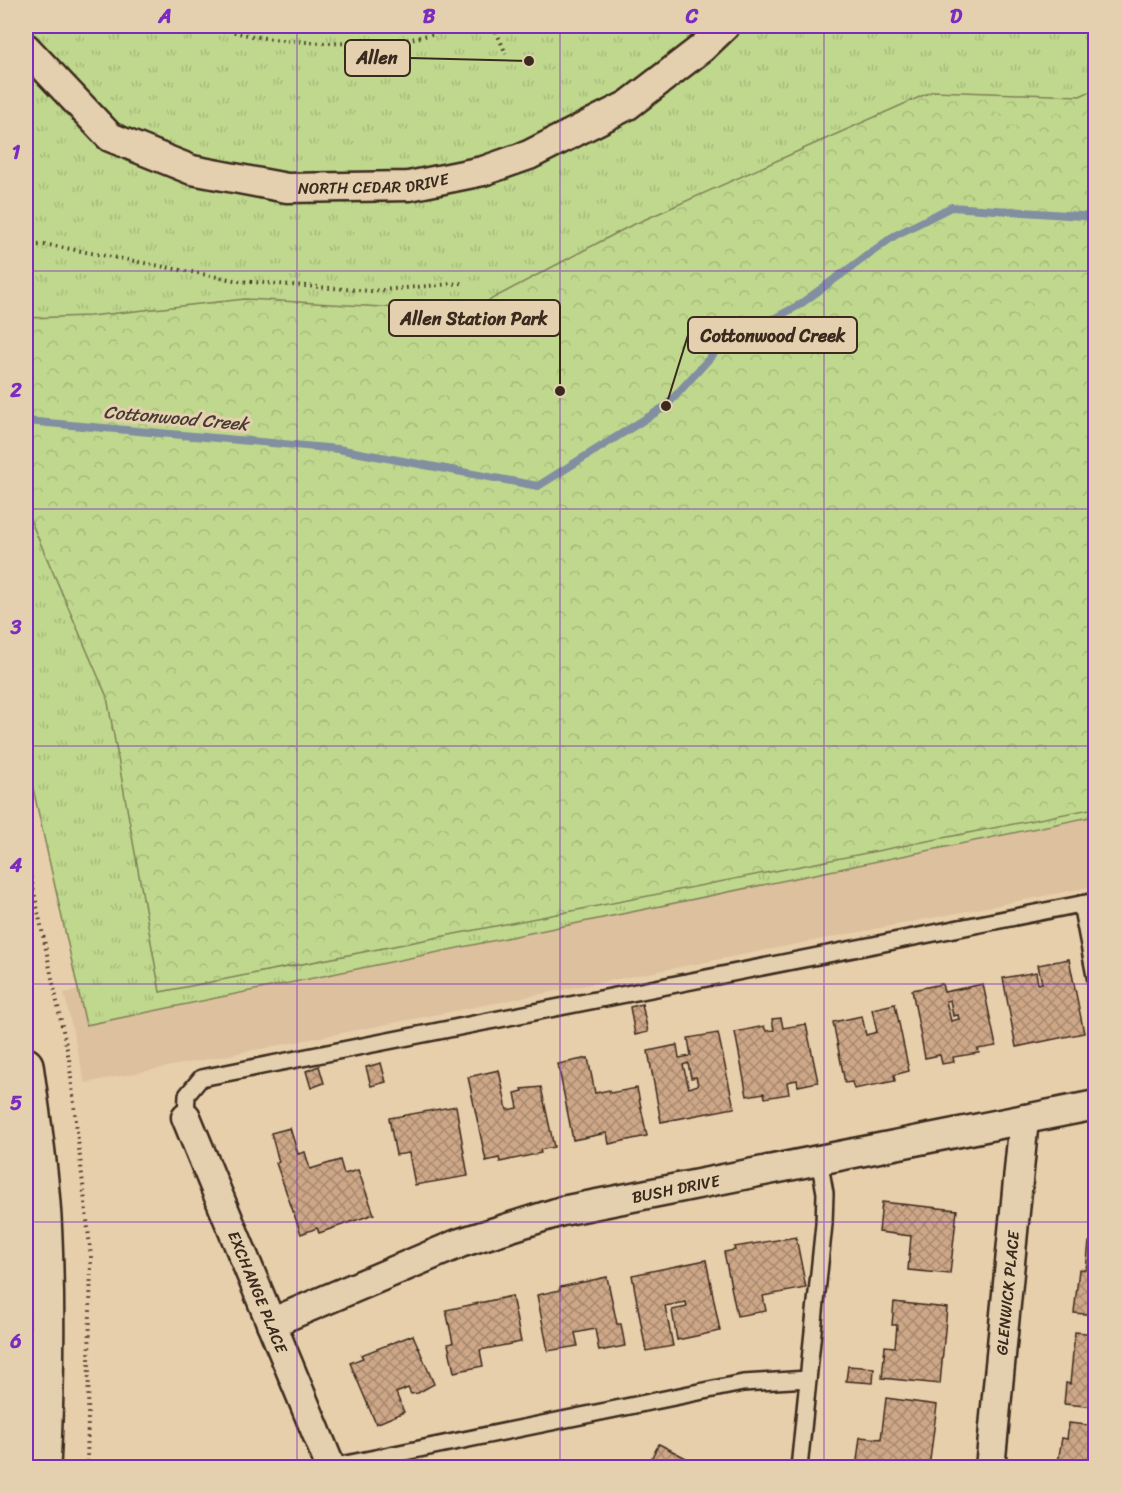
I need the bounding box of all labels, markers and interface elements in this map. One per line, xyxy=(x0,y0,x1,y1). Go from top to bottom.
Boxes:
text: A xyxy=(157,0,172,34)
text: B xyxy=(423,0,436,34)
text: C xyxy=(685,0,699,34)
text: D xyxy=(950,0,963,34)
callout: Allen xyxy=(345,40,410,76)
text: Allen xyxy=(355,42,398,74)
text: 1 xyxy=(12,135,21,170)
street label: NORTH CEDAR DRIVE xyxy=(298,164,452,202)
callout: Allen Station Park xyxy=(389,300,560,336)
text: Allen Station Park xyxy=(399,303,548,335)
callout: Cottonwood Creek xyxy=(688,317,857,353)
text: Cottonwood Creek xyxy=(700,320,846,352)
text: 2 xyxy=(9,373,22,408)
water label: Cottonwood Creek xyxy=(102,396,252,440)
text: 3 xyxy=(10,610,22,645)
text: 4 xyxy=(9,848,23,883)
text: 5 xyxy=(10,1086,22,1121)
street label: BUSH DRIVE xyxy=(629,1165,723,1211)
street label: EXCHANGE PLACE xyxy=(220,1226,297,1358)
street label: GLENWICK PLACE xyxy=(987,1228,1028,1356)
text: 6 xyxy=(9,1324,22,1359)

